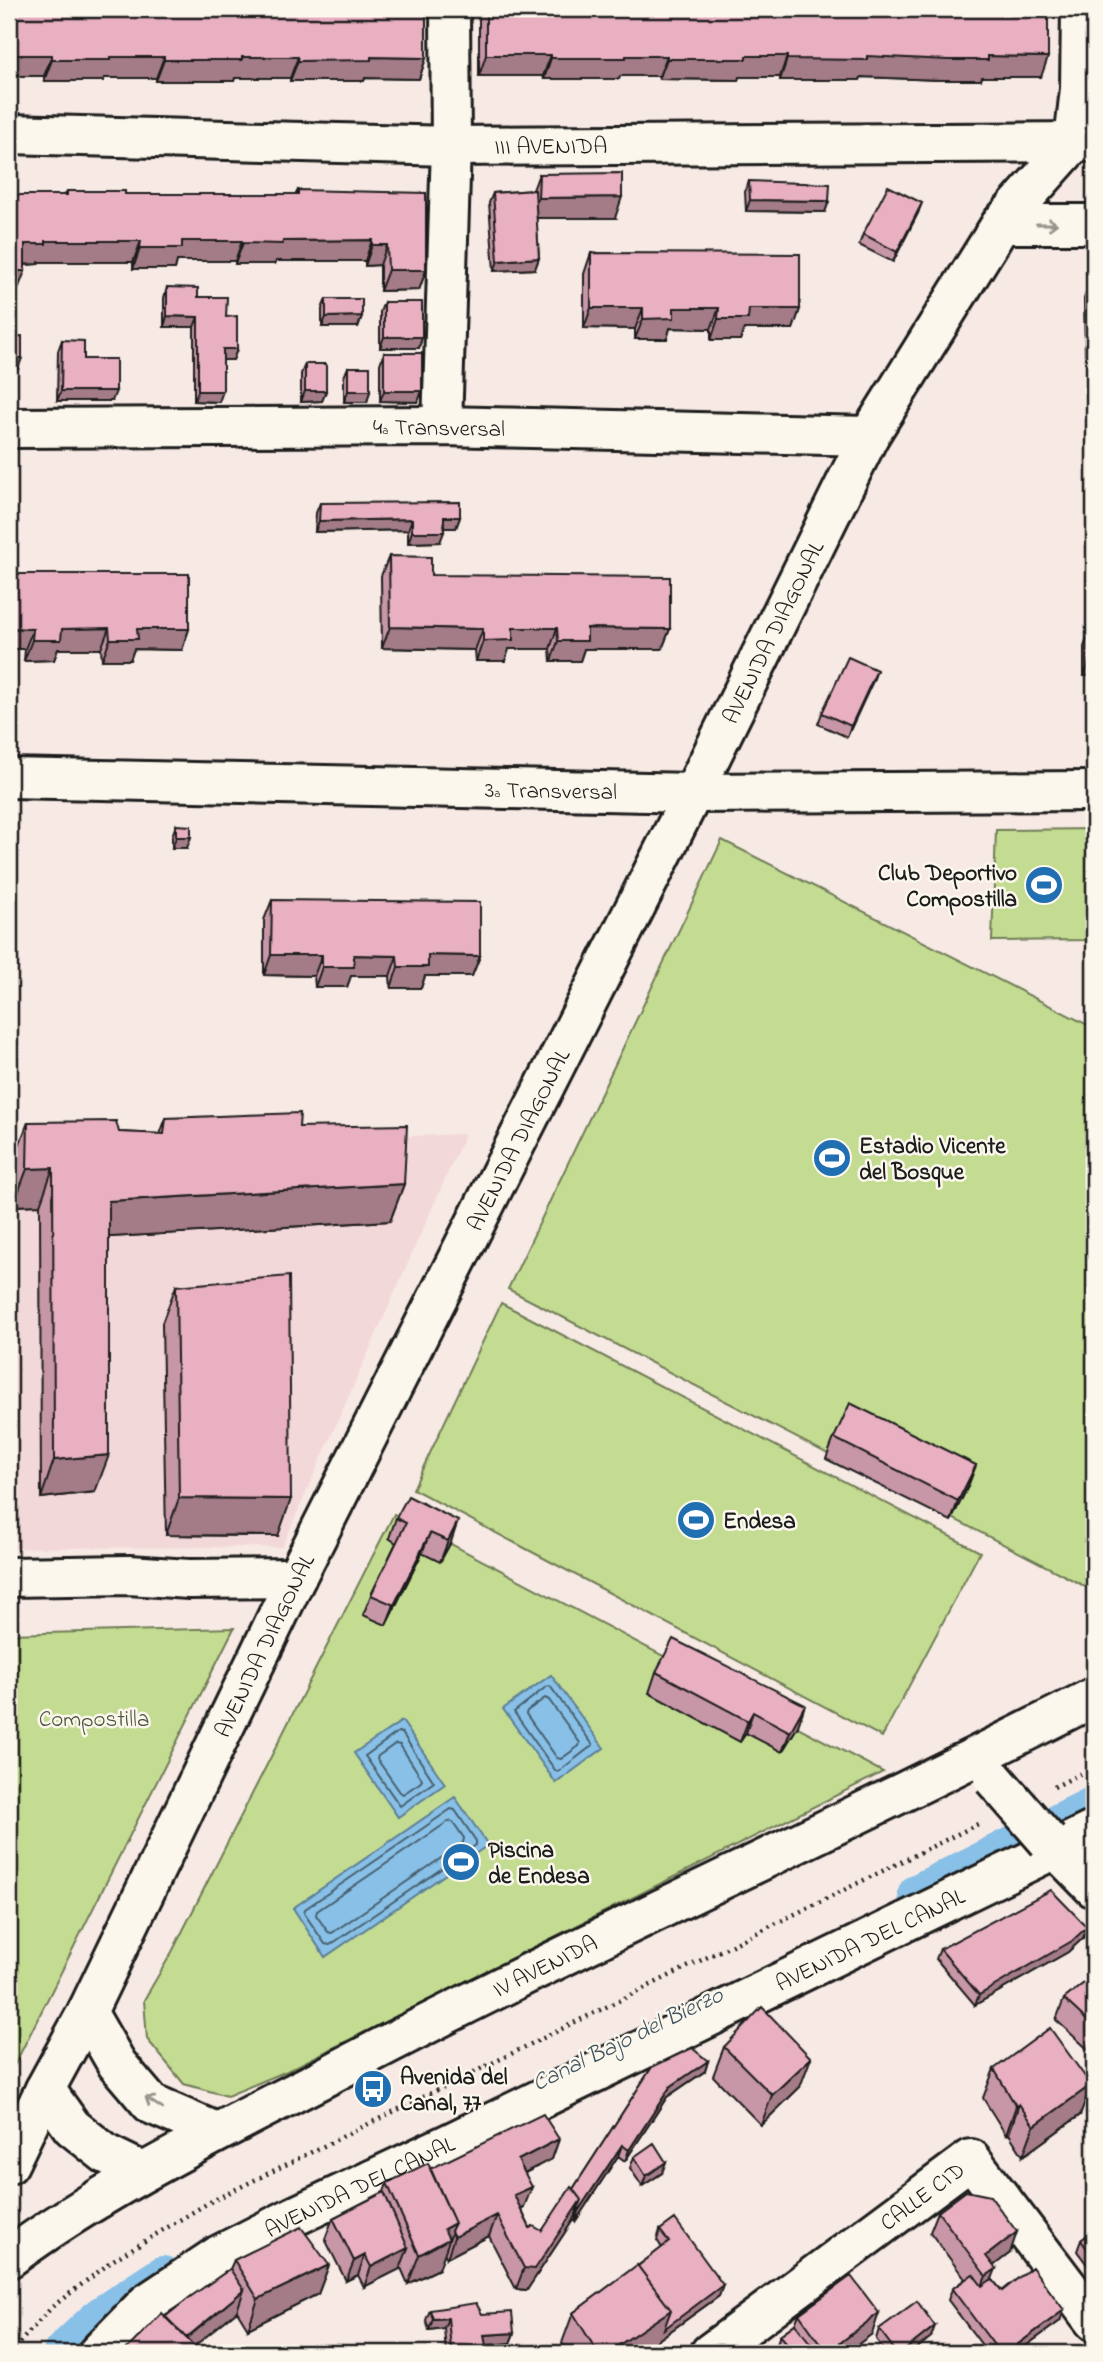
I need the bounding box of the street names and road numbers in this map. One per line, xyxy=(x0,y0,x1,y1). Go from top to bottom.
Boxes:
street label: III AVENIDA xyxy=(494,131,607,165)
street label: 4ª Transversal xyxy=(373,412,505,447)
street label: AVENIDA DIAGONAL xyxy=(716,535,834,730)
street label: 3ª Transversal xyxy=(485,775,617,810)
street label: AVENIDA DIAGONAL xyxy=(460,1043,580,1237)
street label: AVENIDA DIAGONAL xyxy=(208,1548,325,1744)
street label: AVENIDA DEL CANAL xyxy=(771,1881,972,2001)
street label: IV AVENIDA xyxy=(488,1928,604,2007)
street label: AVENIDA DEL CANAL xyxy=(260,2129,461,2248)
street label: CALLE CID xyxy=(874,2155,973,2240)

